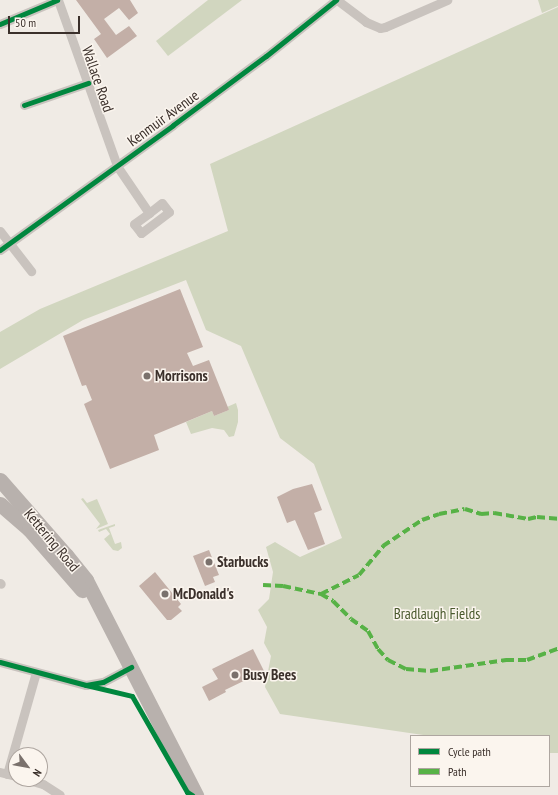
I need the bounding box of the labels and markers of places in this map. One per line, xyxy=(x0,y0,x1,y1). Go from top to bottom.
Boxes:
place label: Morrisons xyxy=(155,367,208,385)
marker: Morrisons xyxy=(142,371,152,381)
place label: Starbucks xyxy=(217,553,269,571)
marker: Starbucks xyxy=(204,557,214,567)
place label: McDonald's xyxy=(173,585,234,603)
marker: McDonald's xyxy=(160,589,170,599)
place label: Busy Bees xyxy=(243,666,297,684)
marker: Busy Bees xyxy=(230,670,240,680)

